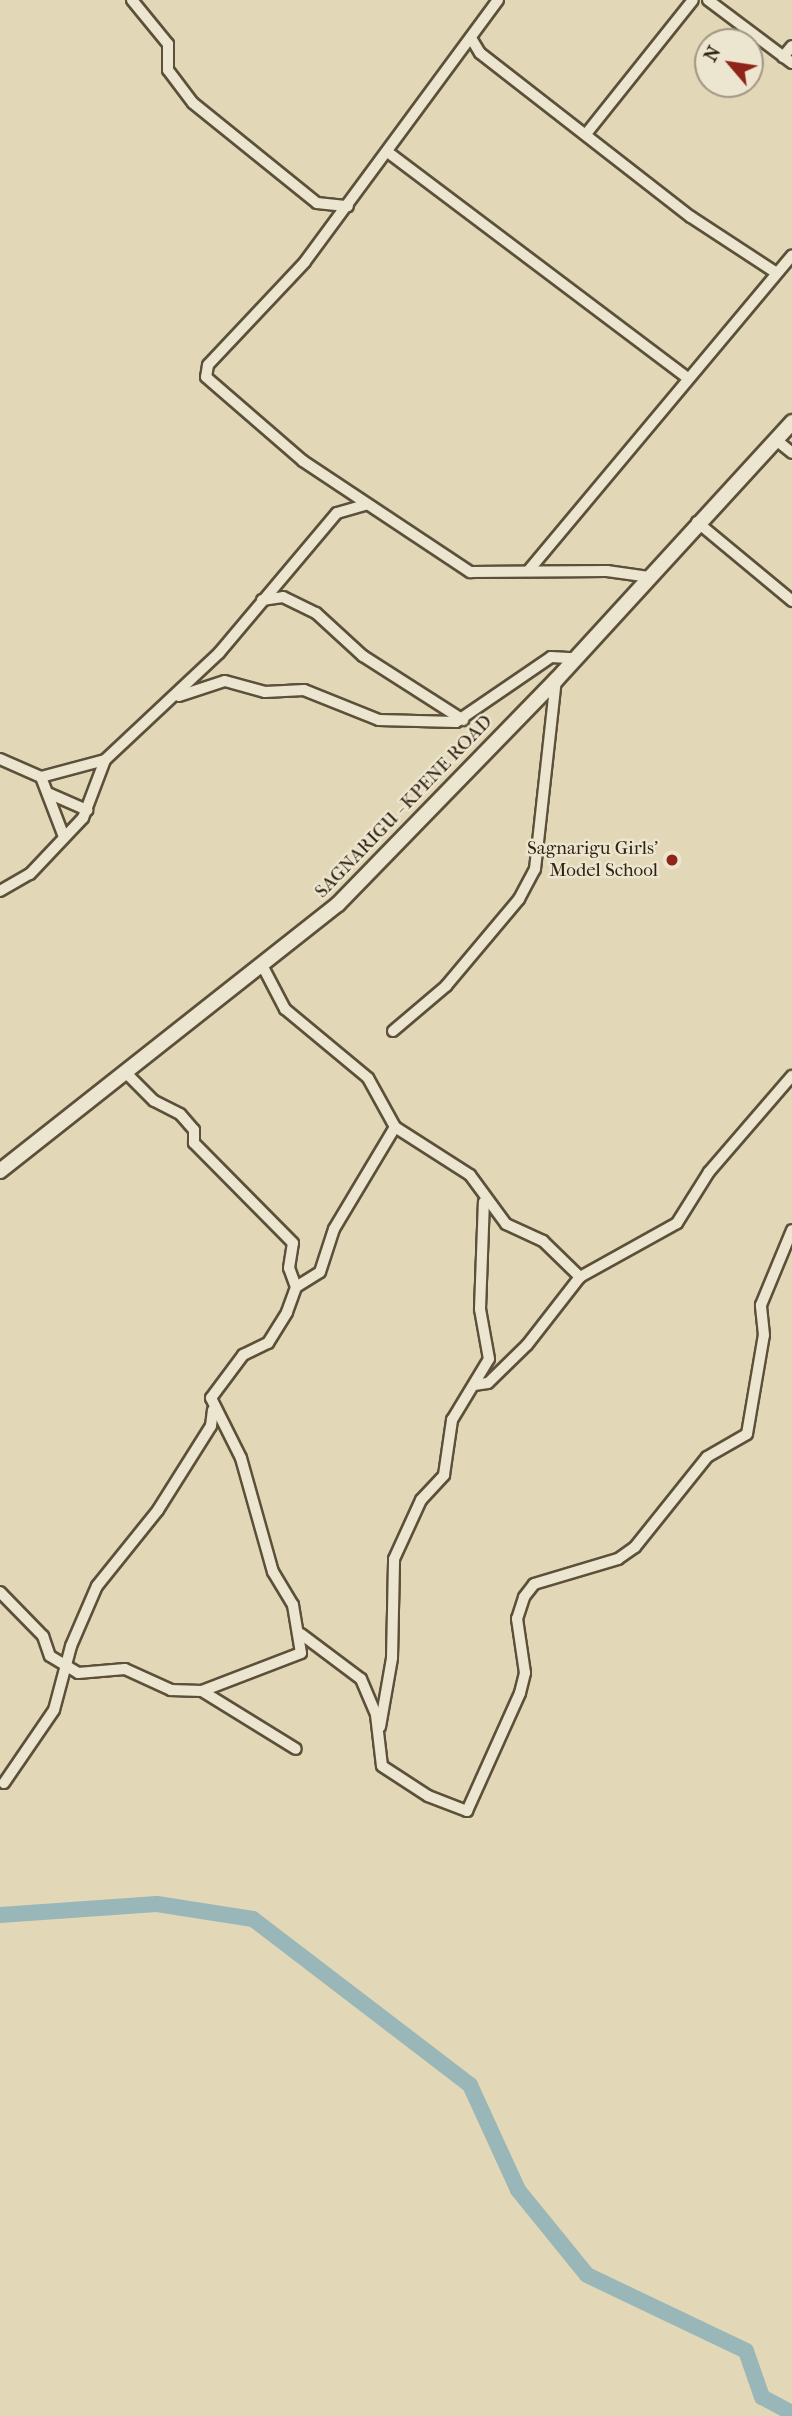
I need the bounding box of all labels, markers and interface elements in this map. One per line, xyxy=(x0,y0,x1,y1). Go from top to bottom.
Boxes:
north arrow xyxy=(694,28,764,98)
text: N xyxy=(699,42,725,65)
street label: SAGNARIGU - KPENE ROAD xyxy=(311,711,497,903)
place label: Sagnarigu Girls' Model School xyxy=(527,838,658,882)
marker: Sagnarigu Girls' Model School xyxy=(664,852,680,868)

